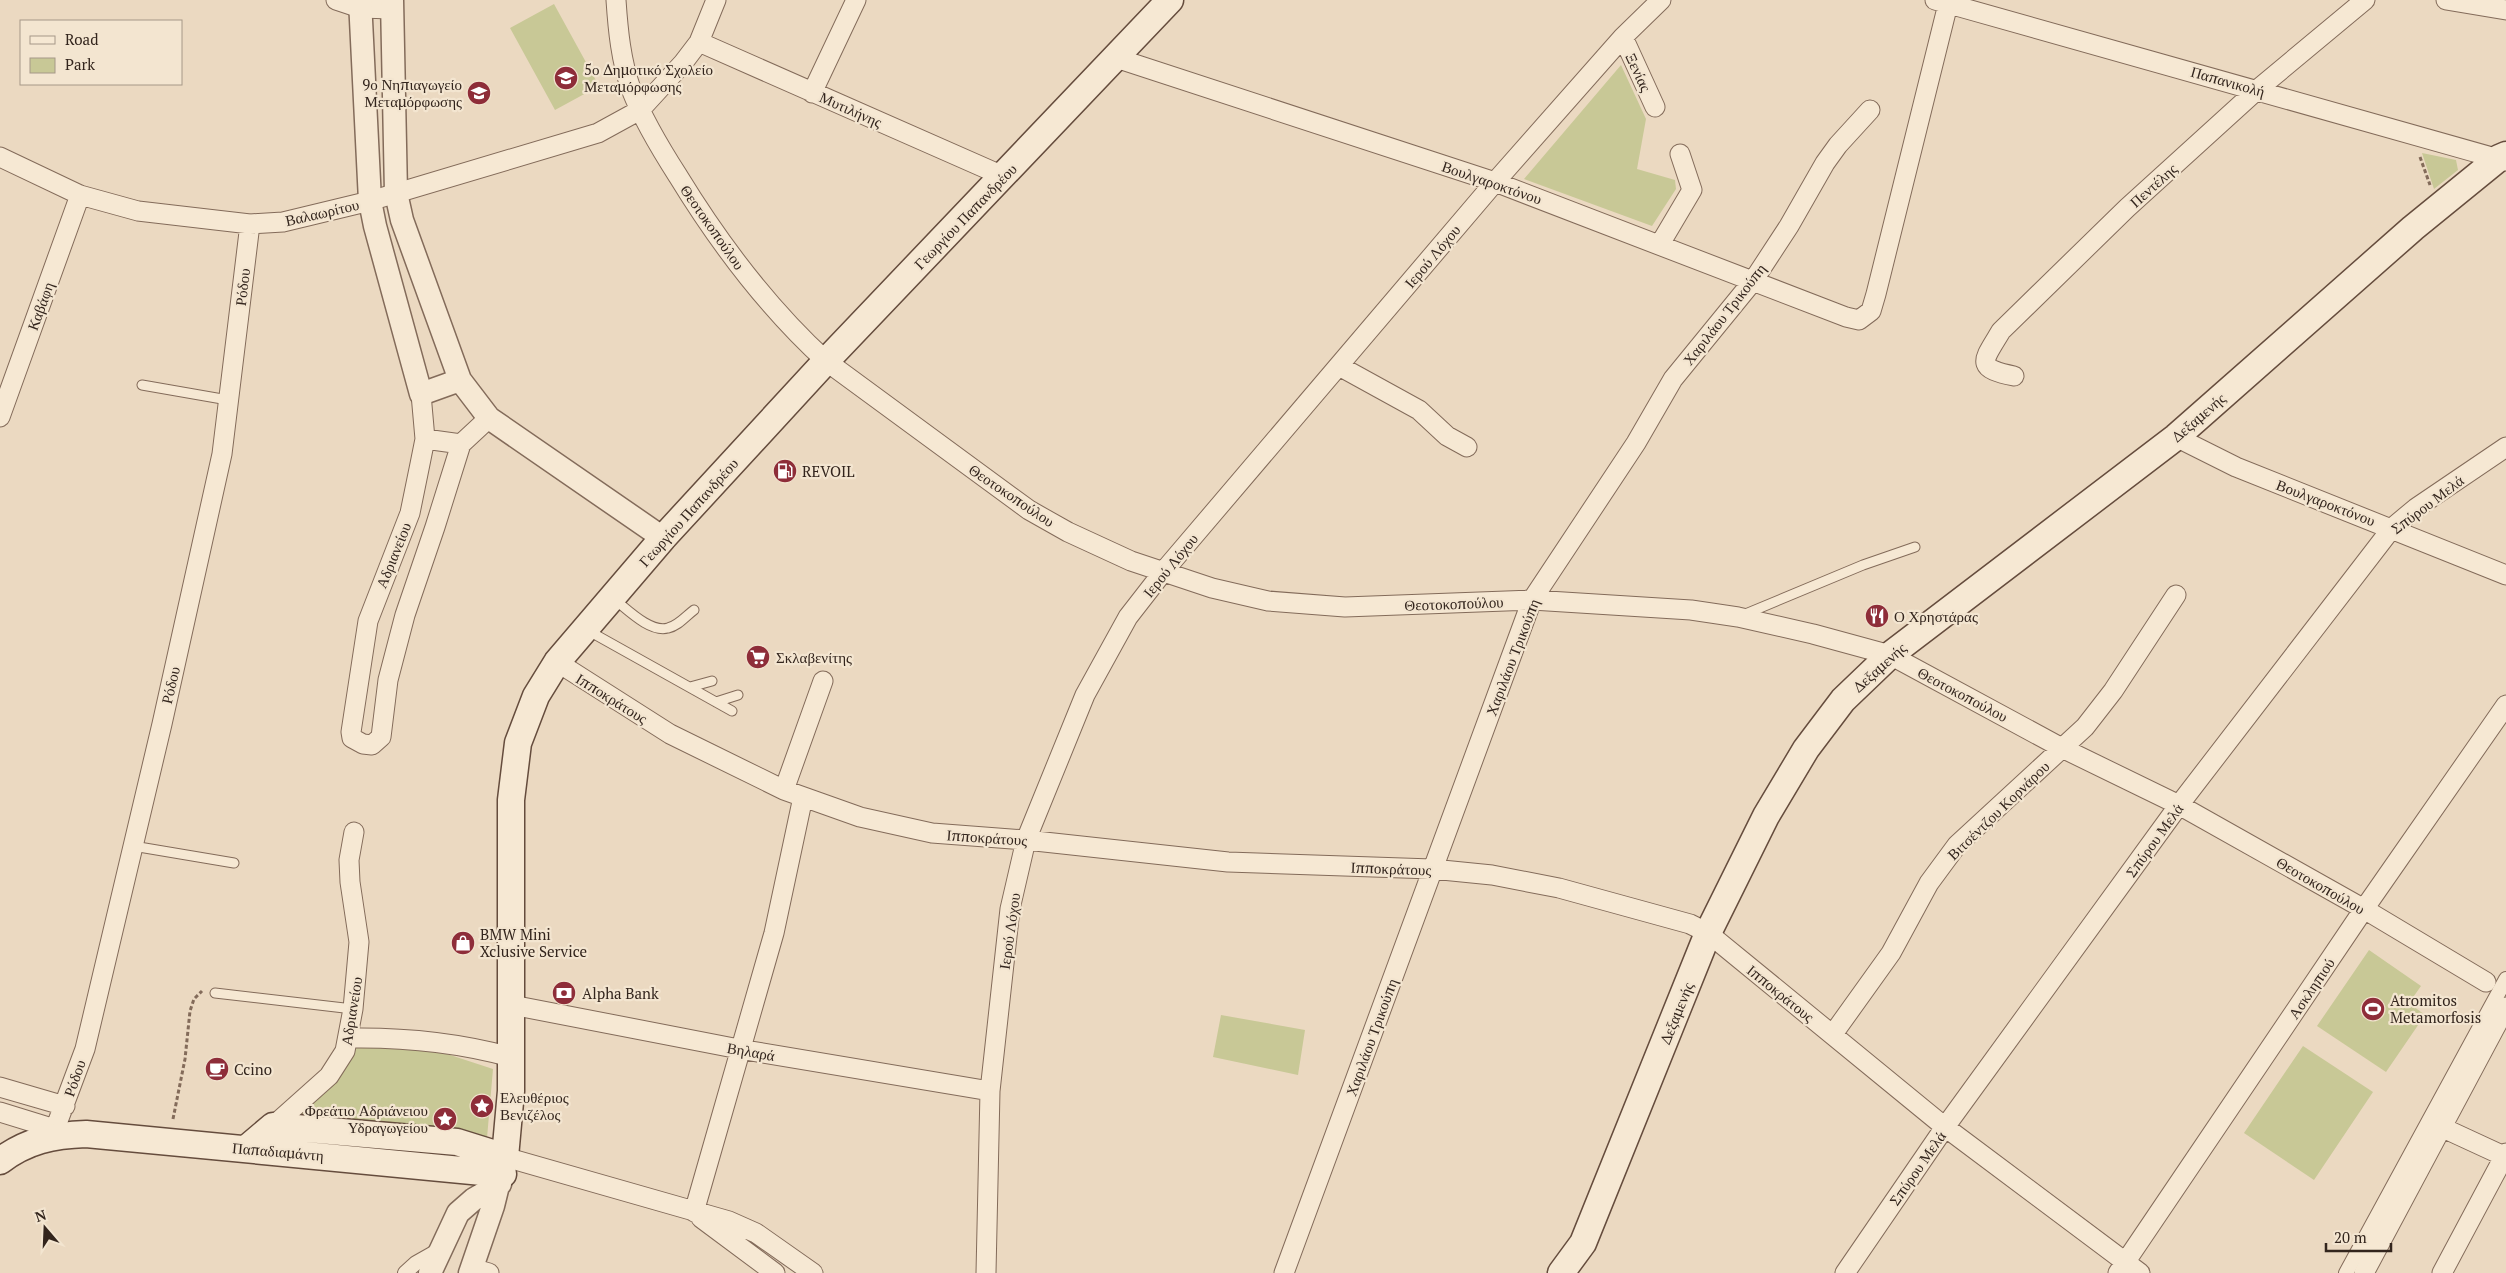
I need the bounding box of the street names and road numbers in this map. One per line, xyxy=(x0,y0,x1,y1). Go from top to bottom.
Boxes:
street label: Ξενίας xyxy=(1621,49,1657,95)
street label: Παπανικολή xyxy=(2189,61,2268,101)
street label: Μυτιλήνης xyxy=(817,86,885,132)
street label: Βουλγαροκτόνου xyxy=(1439,156,1545,208)
street label: Πεντέλης xyxy=(2125,158,2181,212)
street label: Γεωργίου Παπανδρέου xyxy=(909,159,1021,273)
street label: Θεοτοκοπούλου xyxy=(676,181,750,273)
street label: Βαλαωρίτου xyxy=(283,194,361,230)
street label: Ιερού Λόχου xyxy=(1400,220,1464,292)
street label: Χαριλάου Τρικούπη xyxy=(1678,259,1770,369)
street label: Ρόδου xyxy=(230,267,254,307)
street label: Καβάφη xyxy=(22,279,58,333)
street label: Δεξαμενής xyxy=(2167,388,2229,446)
street label: Γεωργίου Παπανδρέου xyxy=(634,453,742,571)
street label: Θεοτοκοπούλου xyxy=(965,459,1059,531)
street label: Σπύρου Μελά xyxy=(2387,470,2468,538)
street label: Βουλγαροκτόνου xyxy=(2274,474,2378,530)
street label: Αδριανείου xyxy=(371,519,415,591)
street label: Ιερού Λόχου xyxy=(1138,529,1202,601)
street label: Θεοτοκοπούλου xyxy=(1404,591,1504,615)
street label: Χαριλάου Τρικούπη xyxy=(1480,595,1544,718)
street label: Δεξαμενής xyxy=(1848,638,1910,696)
street label: Θεοτοκοπούλου xyxy=(1914,662,2012,726)
street label: Ρόδου xyxy=(156,664,184,706)
street label: Ιπποκράτους xyxy=(572,668,652,728)
street label: Βιτσέντζου Κορνάρου xyxy=(1943,756,2053,864)
street label: Σπύρου Μελά xyxy=(2121,799,2188,881)
street label: Ιπποκράτους xyxy=(946,824,1028,850)
street label: Θεοτοκοπούλου xyxy=(2273,852,2369,918)
street label: Ιπποκράτους xyxy=(1350,857,1432,879)
street label: Ιερού Λόχου xyxy=(994,891,1024,971)
street label: Ασκληπιού xyxy=(2283,954,2339,1022)
street label: Ιπποκράτους xyxy=(1743,960,1819,1026)
street label: Αδριανείου xyxy=(336,975,366,1047)
street label: Χαριλάου Τρικούπη xyxy=(1340,975,1402,1099)
street label: Δεξαμενής xyxy=(1654,979,1698,1047)
street label: Βηλαρά xyxy=(725,1037,777,1065)
street label: Ρόδου xyxy=(58,1057,90,1099)
street label: Σπύρου Μελά xyxy=(1884,1127,1950,1209)
street label: Παπαδιαμάντη xyxy=(231,1137,325,1165)

